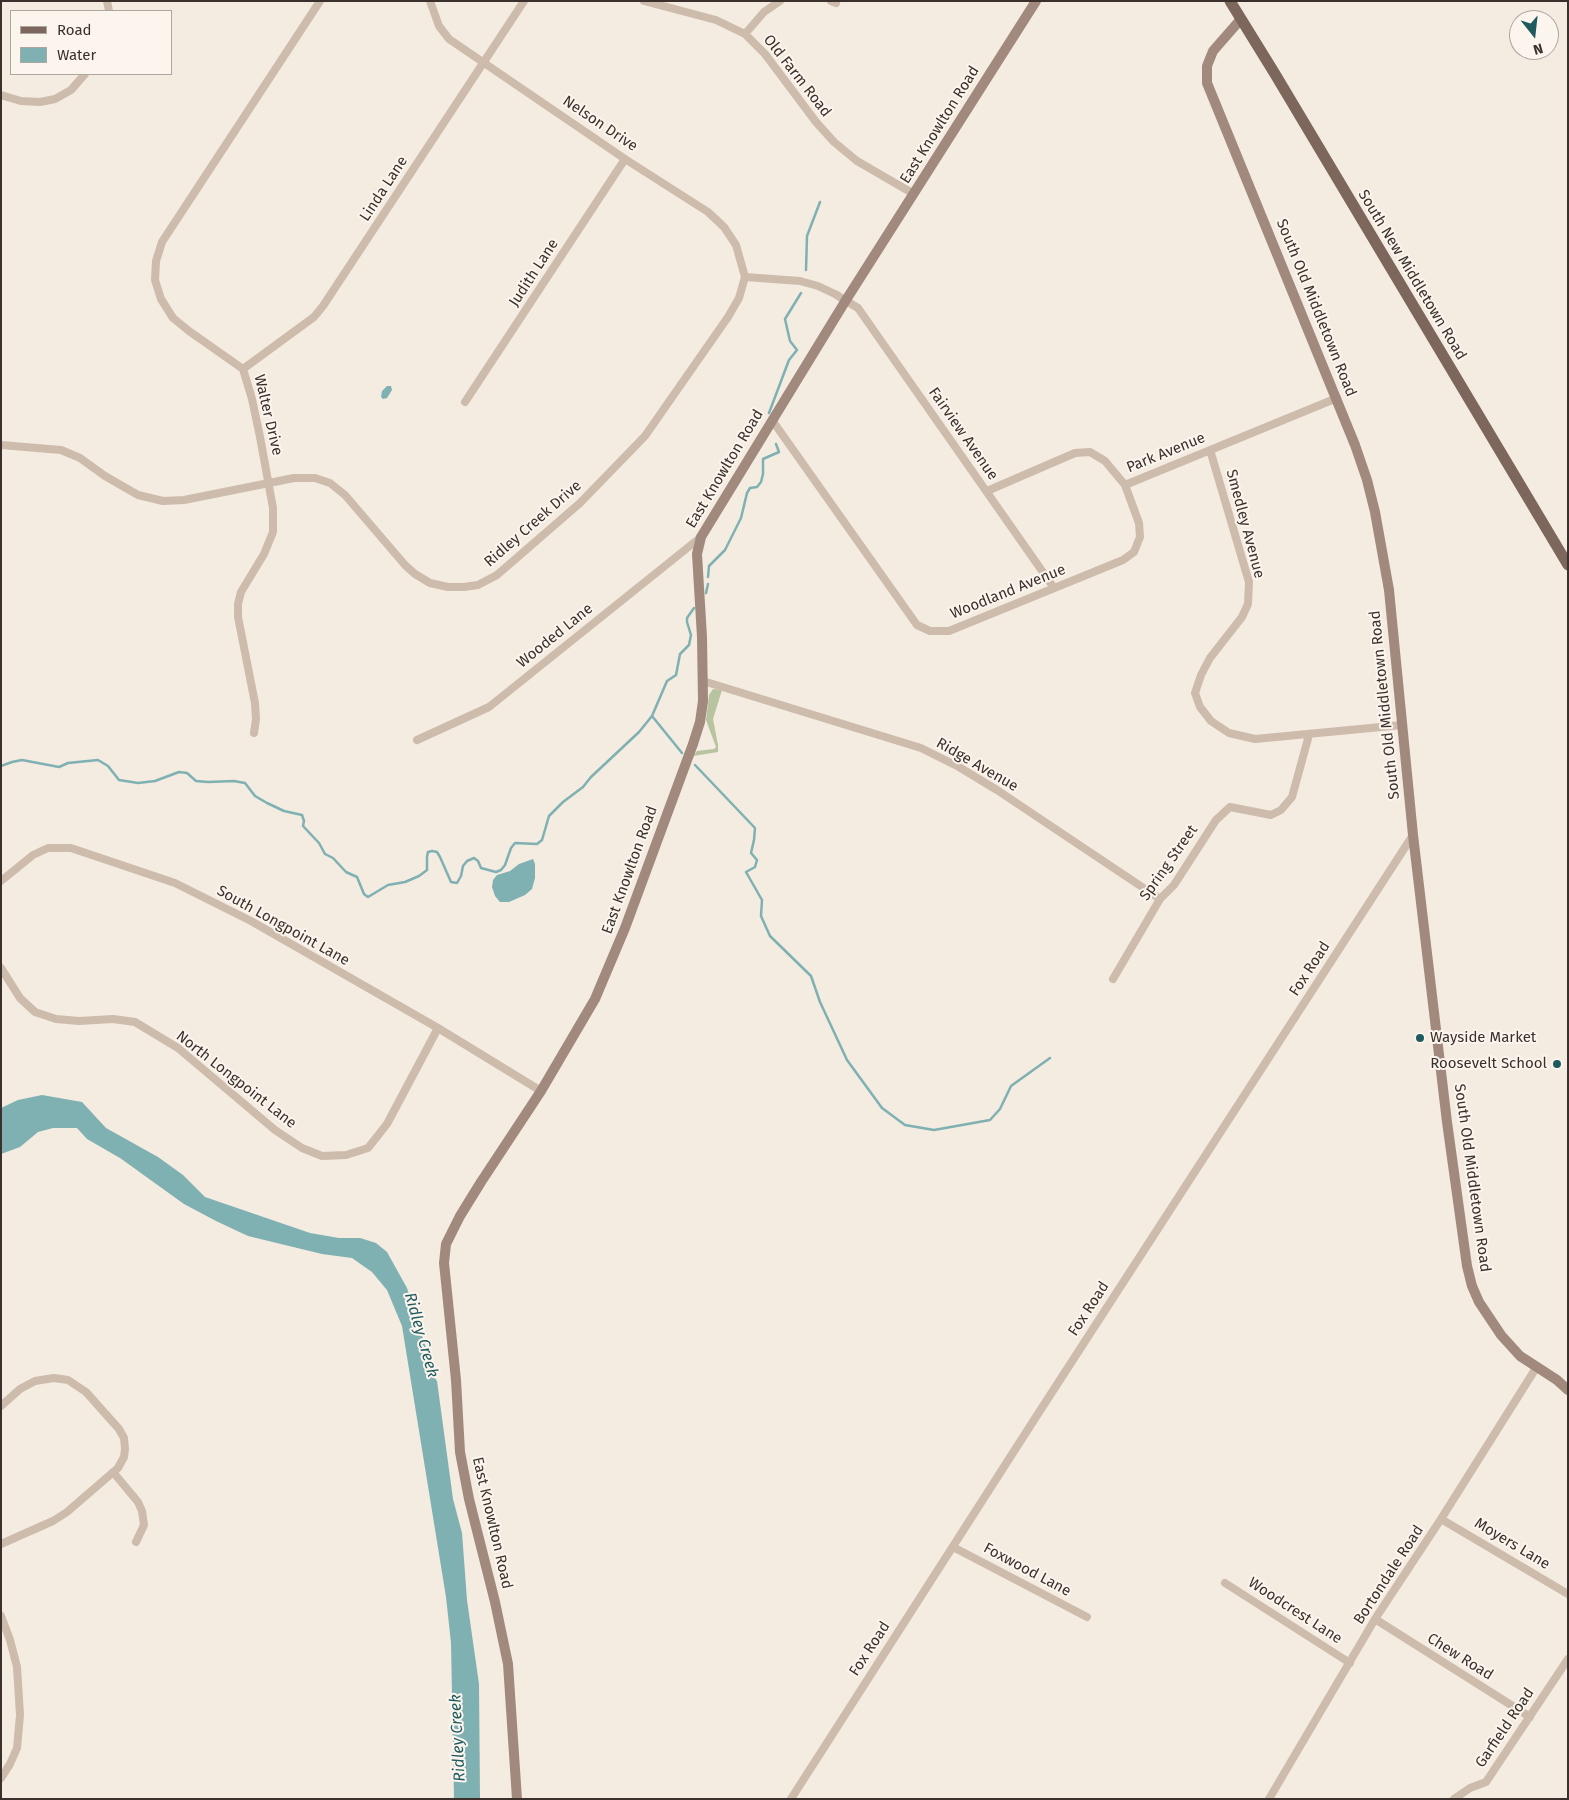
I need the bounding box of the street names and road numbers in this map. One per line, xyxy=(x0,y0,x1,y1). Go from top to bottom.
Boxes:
street label: Old Farm Road xyxy=(759,31,835,121)
street label: East Knowlton Road xyxy=(897,63,983,187)
street label: Nelson Drive xyxy=(559,92,641,156)
street label: Linda Lane xyxy=(356,153,412,225)
street label: South New Middletown Road xyxy=(1354,187,1470,363)
street label: South Old Middletown Road xyxy=(1272,217,1360,399)
street label: Judith Lane xyxy=(505,236,563,310)
street label: Walter Drive xyxy=(250,373,286,457)
street label: Fairview Avenue xyxy=(924,384,1002,484)
street label: East Knowlton Road xyxy=(682,406,768,532)
street label: Park Avenue xyxy=(1124,429,1208,477)
street label: Smedley Avenue xyxy=(1222,468,1268,580)
street label: Ridley Creek Drive xyxy=(481,477,585,571)
street label: Woodland Avenue xyxy=(948,561,1068,623)
street label: Wooded Lane xyxy=(513,600,597,672)
street label: South Old Middletown Road xyxy=(1366,610,1404,800)
street label: Ridge Avenue xyxy=(933,734,1021,796)
street label: East Knowlton Road xyxy=(598,803,662,937)
street label: Spring Street xyxy=(1136,822,1202,904)
street label: South Longpoint Lane xyxy=(214,882,352,970)
street label: Fox Road xyxy=(1286,938,1334,1000)
street label: North Longpoint Lane xyxy=(172,1027,300,1133)
street label: South Old Middletown Road xyxy=(1450,1083,1494,1273)
street label: Fox Road xyxy=(1065,1278,1113,1340)
street label: East Knowlton Road xyxy=(468,1455,516,1591)
street label: Moyers Lane xyxy=(1471,1514,1553,1574)
street label: Bortondale Road xyxy=(1350,1522,1428,1628)
street label: Foxwood Lane xyxy=(980,1539,1074,1601)
street label: Woodcrest Lane xyxy=(1245,1574,1345,1648)
street label: Fox Road xyxy=(846,1618,894,1680)
street label: Chew Road xyxy=(1424,1630,1496,1684)
street label: Garfield Road xyxy=(1472,1685,1538,1771)

